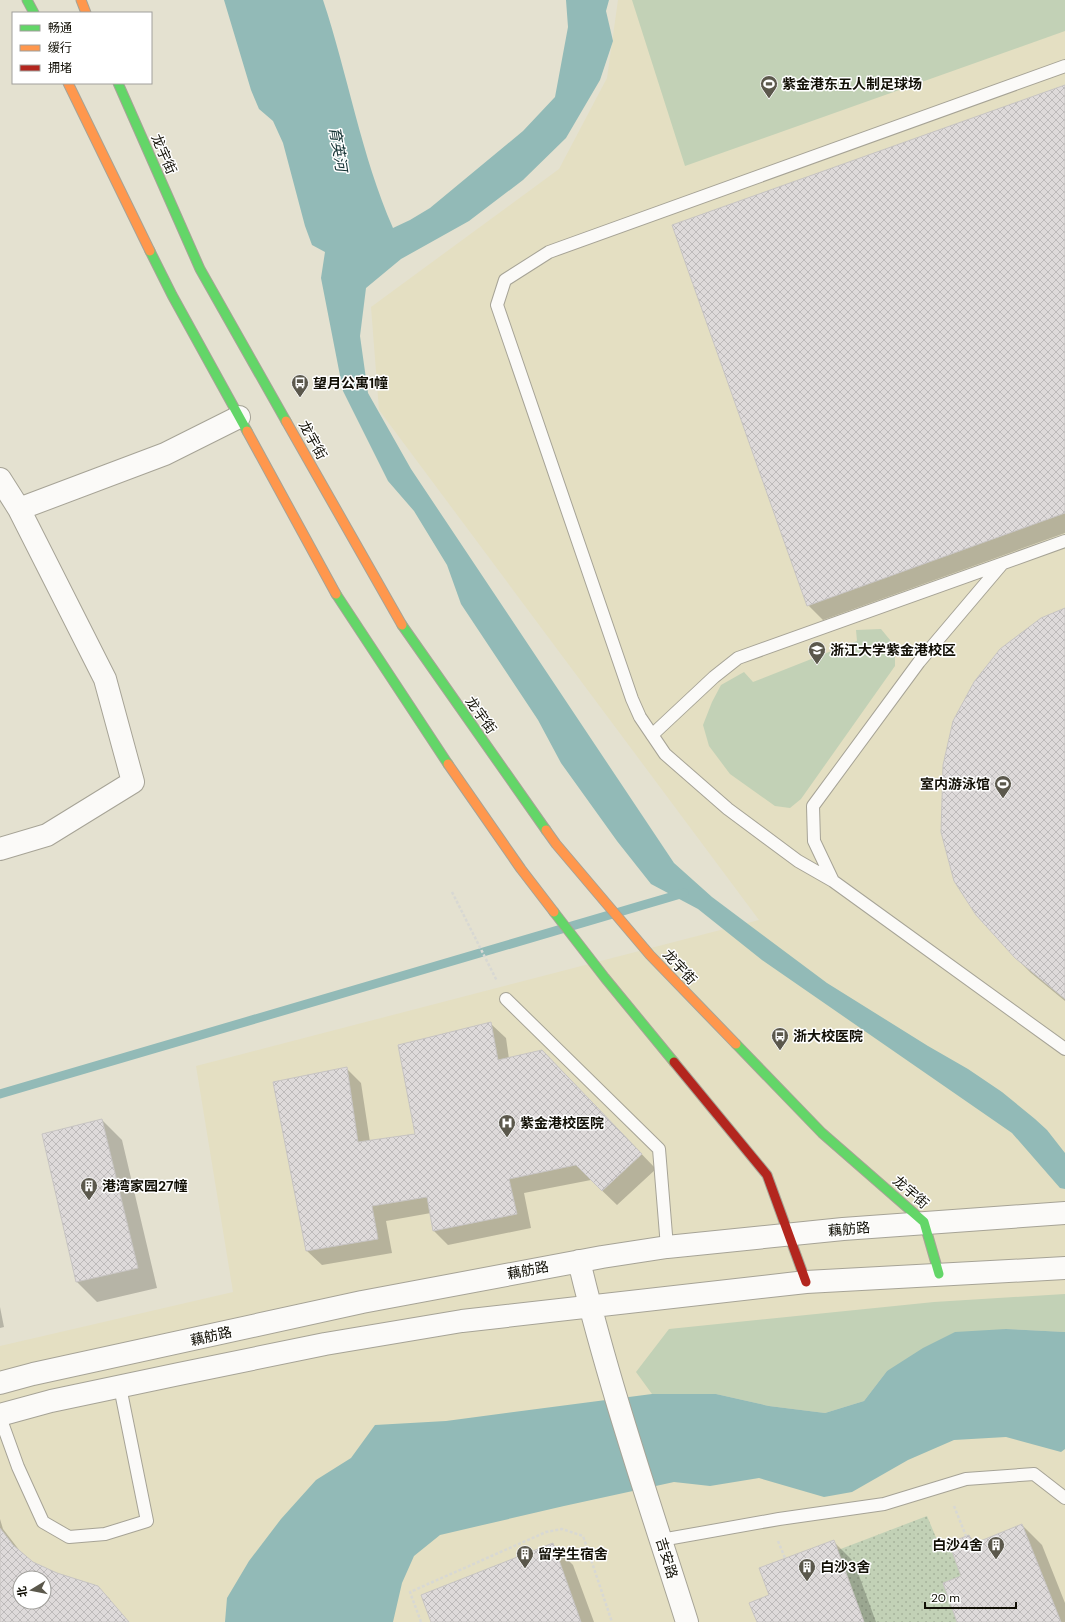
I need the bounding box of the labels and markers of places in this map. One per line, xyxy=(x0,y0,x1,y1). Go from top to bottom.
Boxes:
sports icon: 紫金港东五人制足球场 xyxy=(759,74,779,99)
place label: 紫金港东五人制足球场 xyxy=(782,75,922,93)
bus stop icon: 望月公寓1幢 xyxy=(290,373,310,398)
place label: 望月公寓1幢 xyxy=(313,374,388,392)
school or university icon: 浙江大学紫金港校区 xyxy=(807,640,827,665)
place label: 浙江大学紫金港校区 xyxy=(830,641,956,659)
sports icon: 室内游泳馆 xyxy=(993,774,1013,799)
place label: 室内游泳馆 xyxy=(920,775,990,793)
bus stop icon: 浙大校医院 xyxy=(770,1026,790,1051)
place label: 浙大校医院 xyxy=(793,1027,863,1045)
hospital icon: 紫金港校医院 xyxy=(497,1113,517,1138)
place label: 紫金港校医院 xyxy=(520,1114,604,1132)
building icon: 港湾家园27幢 xyxy=(79,1176,99,1201)
place label: 港湾家园27幢 xyxy=(102,1177,188,1195)
building icon: 白沙4舍 xyxy=(986,1535,1006,1560)
place label: 白沙4舍 xyxy=(932,1536,983,1554)
building icon: 留学生宿舍 xyxy=(515,1544,535,1569)
place label: 留学生宿舍 xyxy=(538,1545,608,1563)
building icon: 白沙3舍 xyxy=(797,1557,817,1582)
place label: 白沙3舍 xyxy=(820,1558,870,1576)

